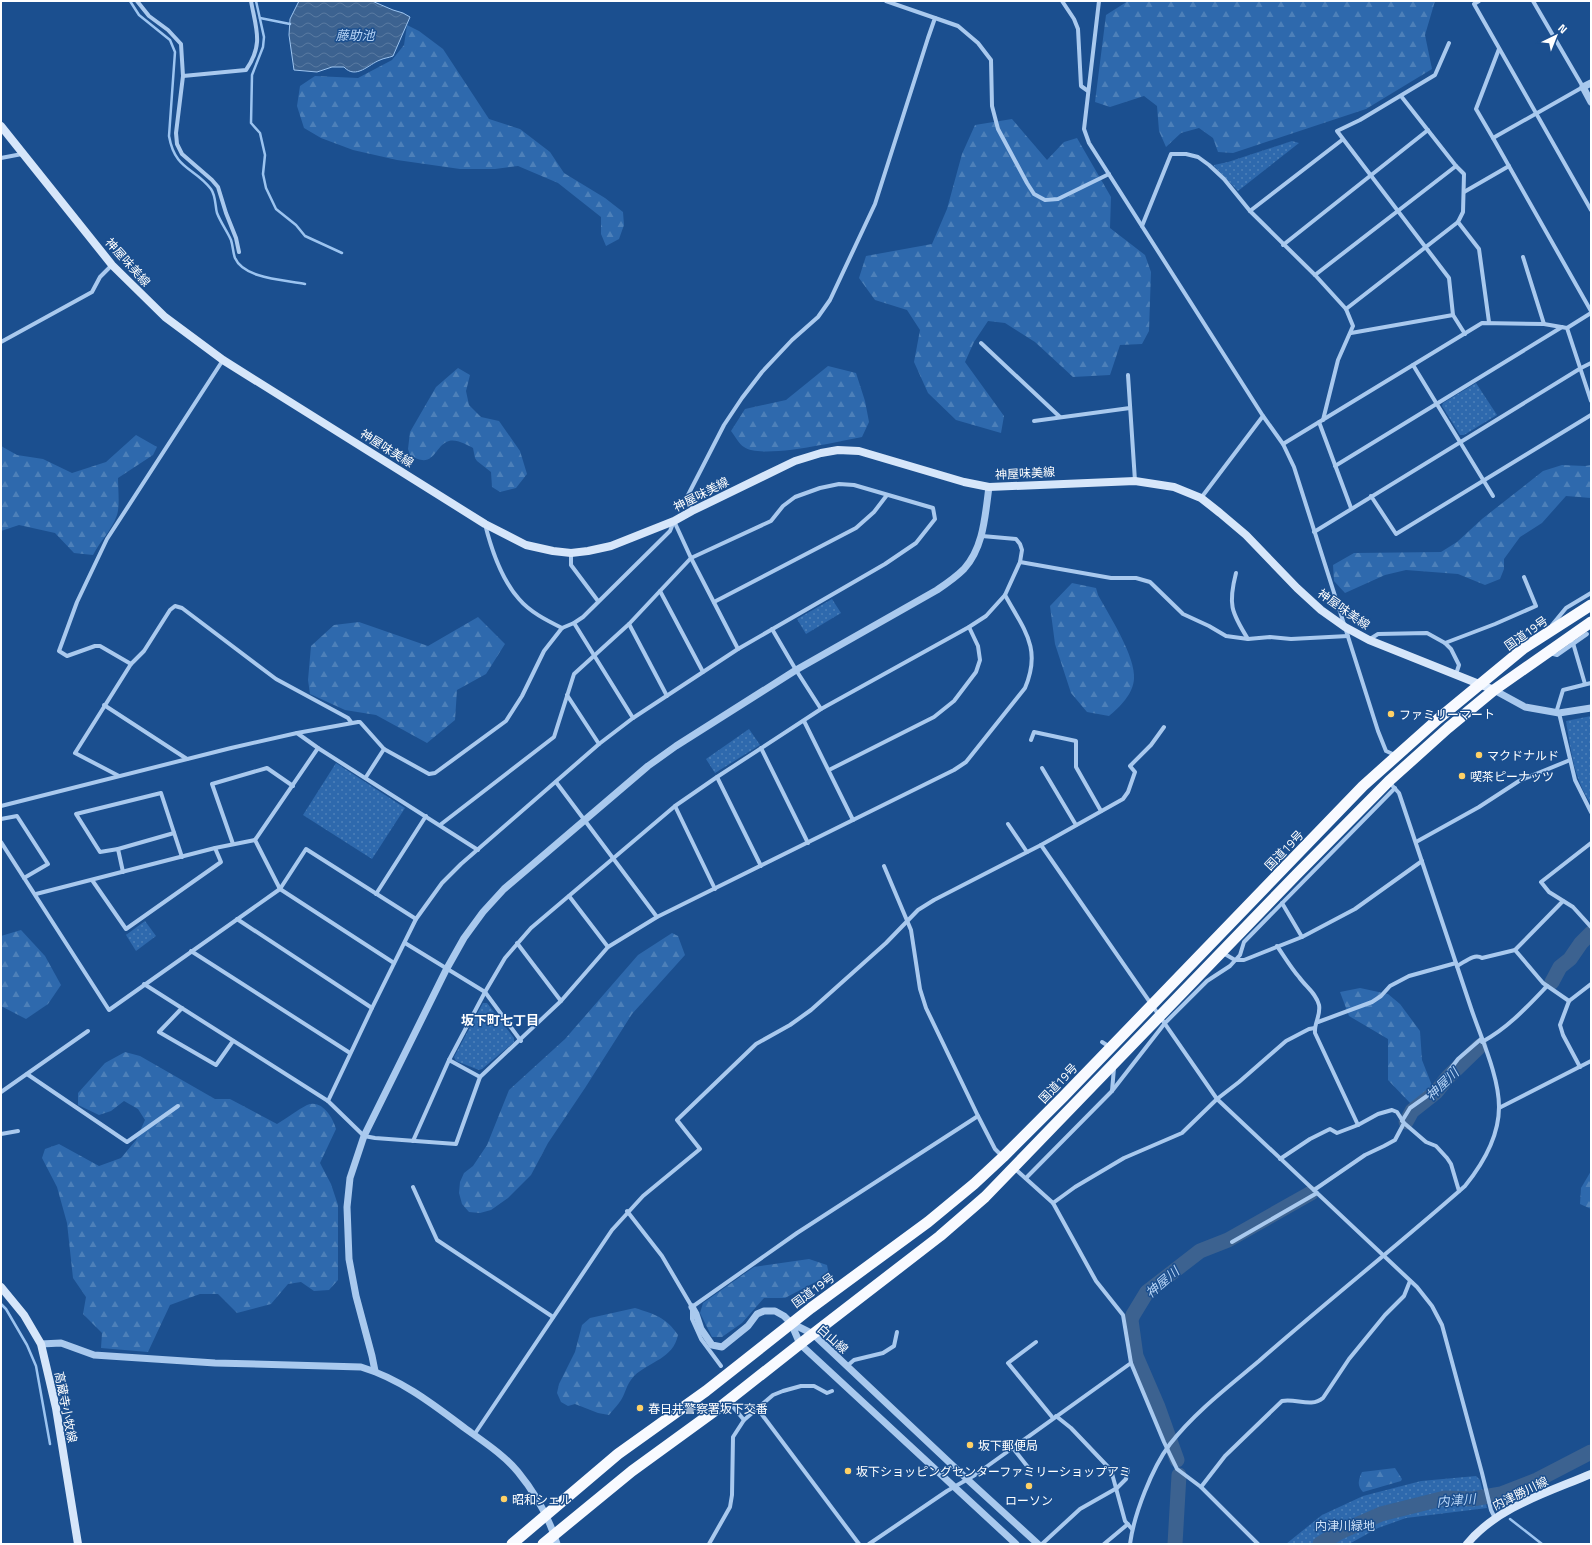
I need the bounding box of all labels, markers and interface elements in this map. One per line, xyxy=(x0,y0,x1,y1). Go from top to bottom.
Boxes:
north arrow xyxy=(1536,16,1576,56)
text: N xyxy=(1555,20,1571,37)
water label: 藤助池 xyxy=(335,25,376,45)
street label: 神屋味美線 xyxy=(101,233,155,291)
street label: 神屋味美線 xyxy=(357,424,417,472)
street label: 神屋味美線 xyxy=(995,462,1055,484)
street label: 神屋味美線 xyxy=(670,472,732,516)
street label: 神屋味美線 xyxy=(1314,584,1374,634)
street label: 国道19号 xyxy=(1500,611,1552,655)
place label: ファミリーマート xyxy=(1399,705,1495,724)
marker: ファミリーマート xyxy=(1386,709,1396,719)
place label: マクドナルド xyxy=(1487,746,1559,765)
marker: マクドナルド xyxy=(1474,750,1484,760)
place label: 喫茶ピーナッツ xyxy=(1470,767,1554,786)
marker: 喫茶ピーナッツ xyxy=(1457,771,1467,781)
street label: 国道19号 xyxy=(1260,826,1308,874)
district label: 坂下町七丁目 xyxy=(461,1010,539,1030)
street label: 国道19号 xyxy=(1034,1059,1082,1107)
water label: 神屋川 xyxy=(1421,1062,1464,1105)
water label: 神屋川 xyxy=(1141,1260,1185,1302)
street label: 国道19号 xyxy=(787,1268,839,1312)
street label: 白山線 xyxy=(813,1320,853,1358)
street label: 高蔵寺小牧線 xyxy=(50,1370,82,1444)
place label: 春日井警察署坂下交番 xyxy=(648,1399,768,1418)
marker: 春日井警察署坂下交番 xyxy=(635,1403,645,1413)
place label: 坂下郵便局 xyxy=(978,1436,1038,1455)
marker: 坂下郵便局 xyxy=(965,1440,975,1450)
place label: 坂下ショッピングセンターファミリーショップアミ xyxy=(856,1462,1131,1481)
marker: 坂下ショッピングセンターファミリーショップアミ xyxy=(843,1466,853,1476)
street label: 内津勝川線 xyxy=(1489,1471,1551,1515)
marker: ローソン xyxy=(1024,1481,1034,1491)
water label: 内津川 xyxy=(1436,1488,1478,1512)
place label: 昭和シェル xyxy=(512,1490,572,1509)
place label: ローソン xyxy=(1005,1491,1053,1510)
marker: 昭和シェル xyxy=(499,1494,509,1504)
park label: 内津川緑地 xyxy=(1315,1516,1375,1535)

